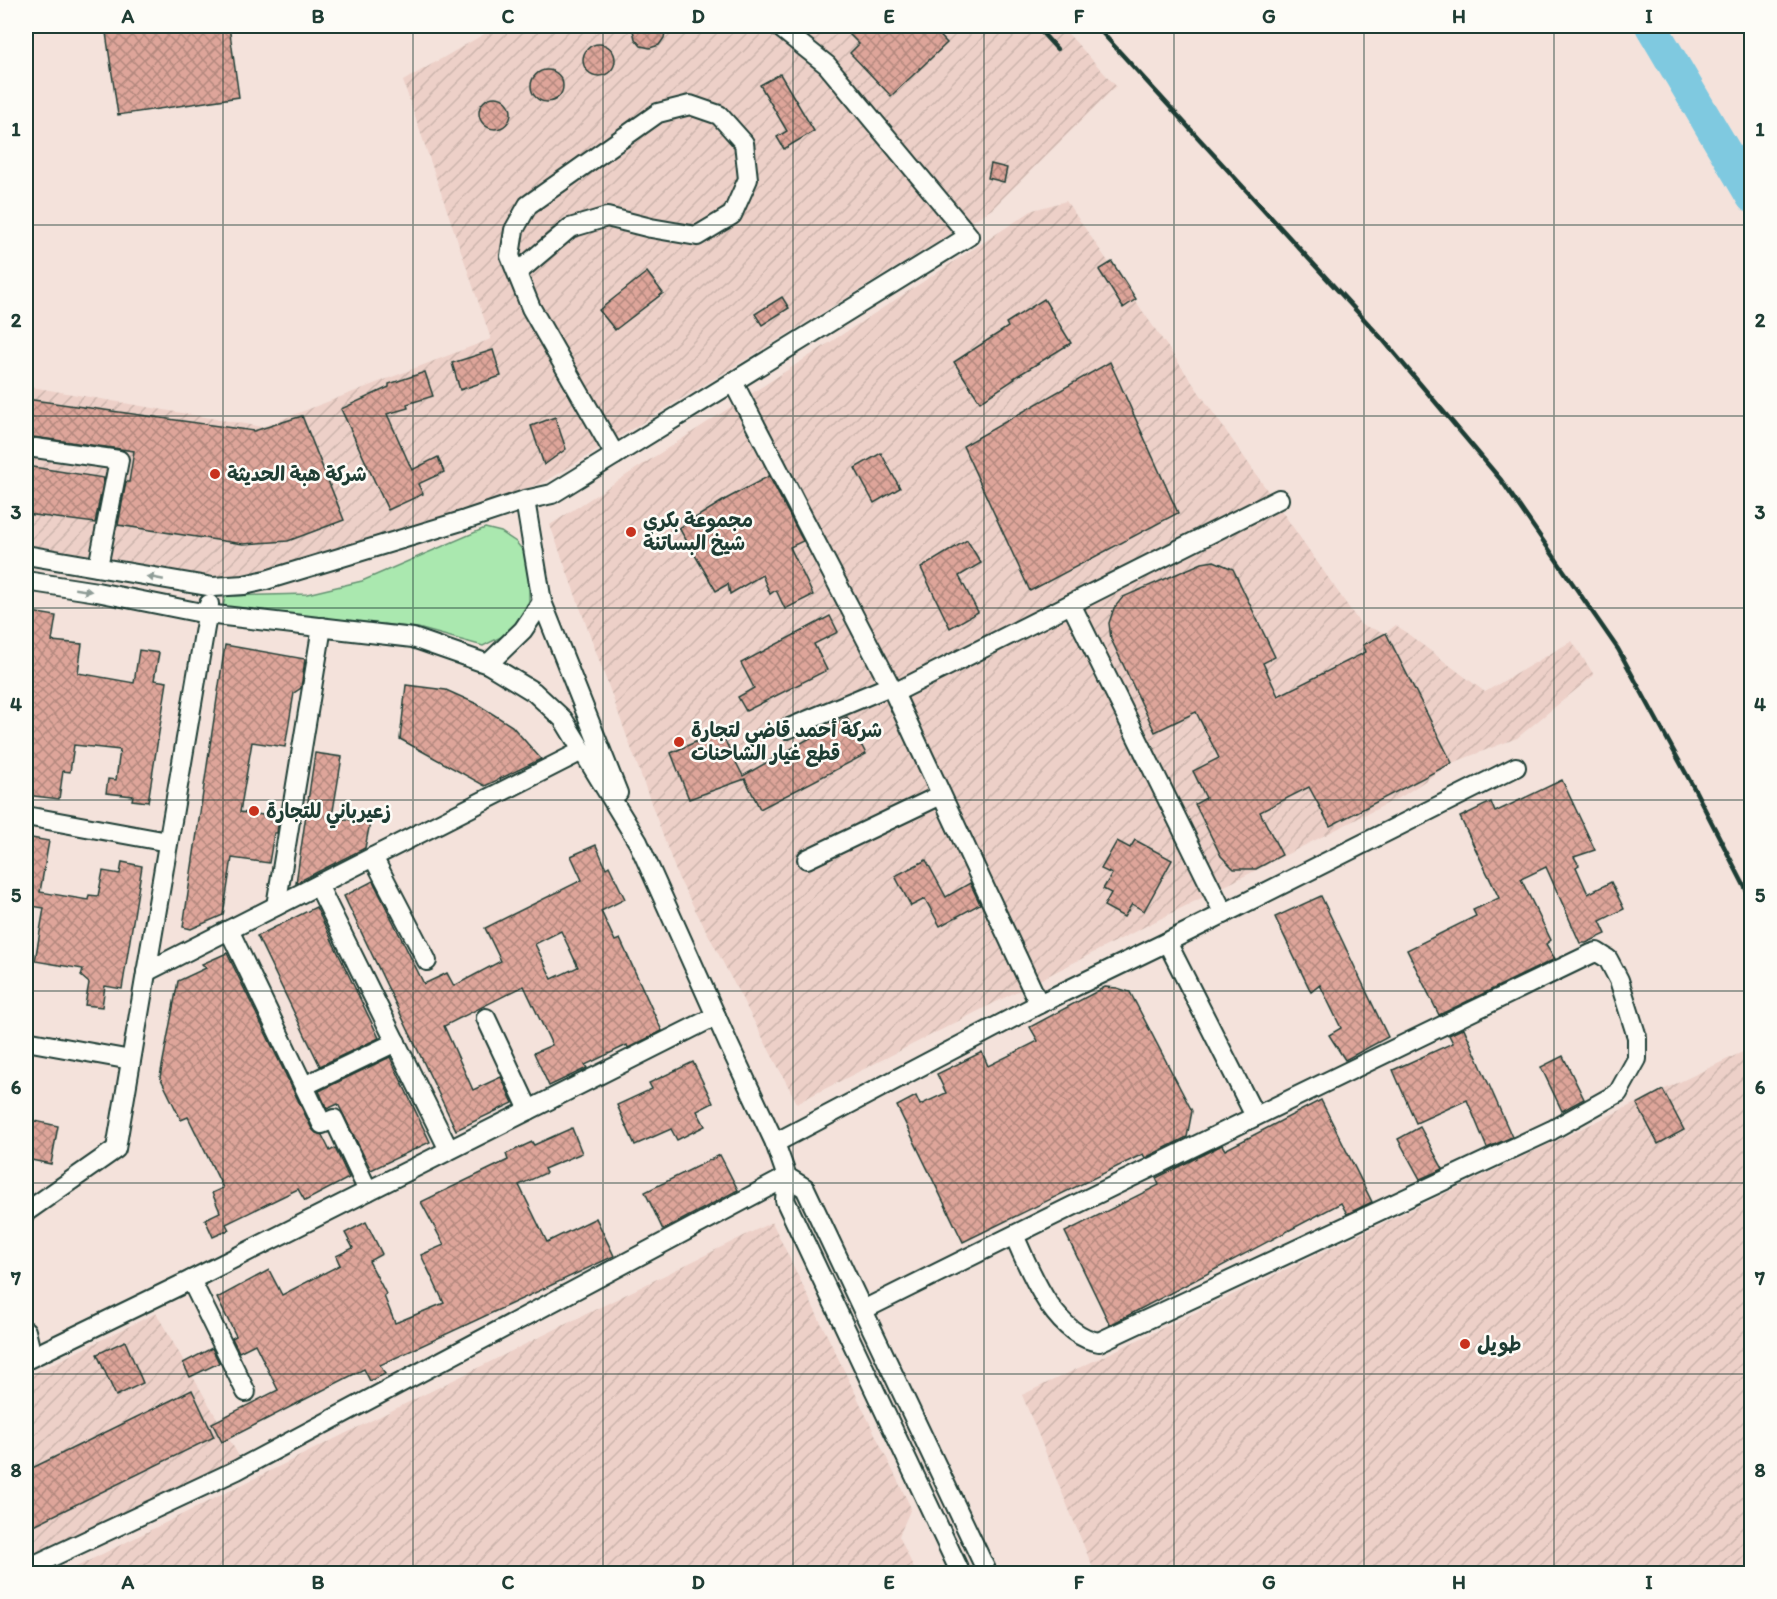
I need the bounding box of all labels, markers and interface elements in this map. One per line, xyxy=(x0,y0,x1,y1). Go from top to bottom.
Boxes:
text: A xyxy=(121,4,135,28)
text: B xyxy=(312,4,325,28)
text: C xyxy=(502,4,515,28)
text: D xyxy=(691,4,705,28)
text: E xyxy=(883,4,895,28)
text: F xyxy=(1074,4,1085,28)
text: G xyxy=(1262,4,1276,28)
text: H xyxy=(1452,4,1466,28)
text: I xyxy=(1645,4,1653,28)
text: 1 xyxy=(11,117,21,141)
text: 1 xyxy=(1755,117,1765,141)
text: 2 xyxy=(11,308,22,332)
text: 2 xyxy=(1755,308,1766,332)
place label: شركة هبة الحديثة xyxy=(227,462,367,487)
marker: شركة هبة الحديثة xyxy=(208,467,222,481)
text: 3 xyxy=(11,500,22,524)
text: 3 xyxy=(1755,500,1766,524)
place label: مجموعة بكري شيخ البساتنة xyxy=(643,508,753,556)
marker: مجموعة بكري شيخ البساتنة xyxy=(624,525,638,539)
one-way arrow xyxy=(145,573,164,582)
one-way arrow xyxy=(74,586,93,595)
text: 4 xyxy=(10,692,22,716)
text: 4 xyxy=(1754,692,1766,716)
place label: شركة أحمد قاضي لتجارة قطع غيار الشاحنات xyxy=(691,718,882,767)
marker: شركة أحمد قاضي لتجارة قطع غيار الشاحنات xyxy=(672,735,686,749)
place label: زعيرباني للتجارة xyxy=(266,799,391,829)
marker: زعيرباني للتجارة xyxy=(247,804,261,818)
text: 5 xyxy=(11,883,22,907)
text: 5 xyxy=(1755,883,1766,907)
text: 6 xyxy=(11,1075,22,1099)
text: 6 xyxy=(1755,1075,1766,1099)
text: 7 xyxy=(10,1266,21,1290)
text: 7 xyxy=(1754,1266,1765,1290)
place label: طويل xyxy=(1477,1332,1522,1357)
marker: طويل xyxy=(1458,1337,1472,1351)
text: 8 xyxy=(11,1458,22,1482)
text: 8 xyxy=(1755,1458,1766,1482)
text: A xyxy=(121,1570,135,1594)
text: B xyxy=(312,1570,325,1594)
text: C xyxy=(502,1570,515,1594)
text: D xyxy=(691,1570,705,1594)
text: E xyxy=(883,1570,895,1594)
text: F xyxy=(1074,1570,1085,1594)
text: G xyxy=(1262,1570,1276,1594)
text: H xyxy=(1452,1570,1466,1594)
text: I xyxy=(1645,1570,1653,1594)

